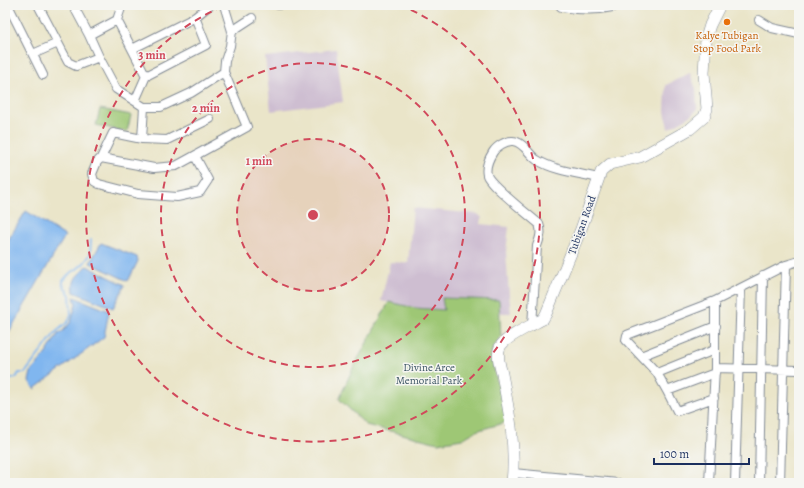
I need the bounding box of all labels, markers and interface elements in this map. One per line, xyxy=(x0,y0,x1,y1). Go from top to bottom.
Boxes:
marker: Kalye Tubigan Stop Food Park xyxy=(722,17,732,27)
place label: Kalye Tubigan Stop Food Park xyxy=(693,28,761,56)
text: 3 min xyxy=(138,47,166,63)
text: 2 min xyxy=(192,100,220,116)
text: 1 min xyxy=(246,153,273,169)
street label: Tubigan Road xyxy=(564,193,600,257)
centre of rings xyxy=(306,208,320,222)
park label: Divine Arce Memorial Park xyxy=(396,360,463,388)
scale bar xyxy=(654,440,749,466)
text: 100 m xyxy=(660,446,689,462)

